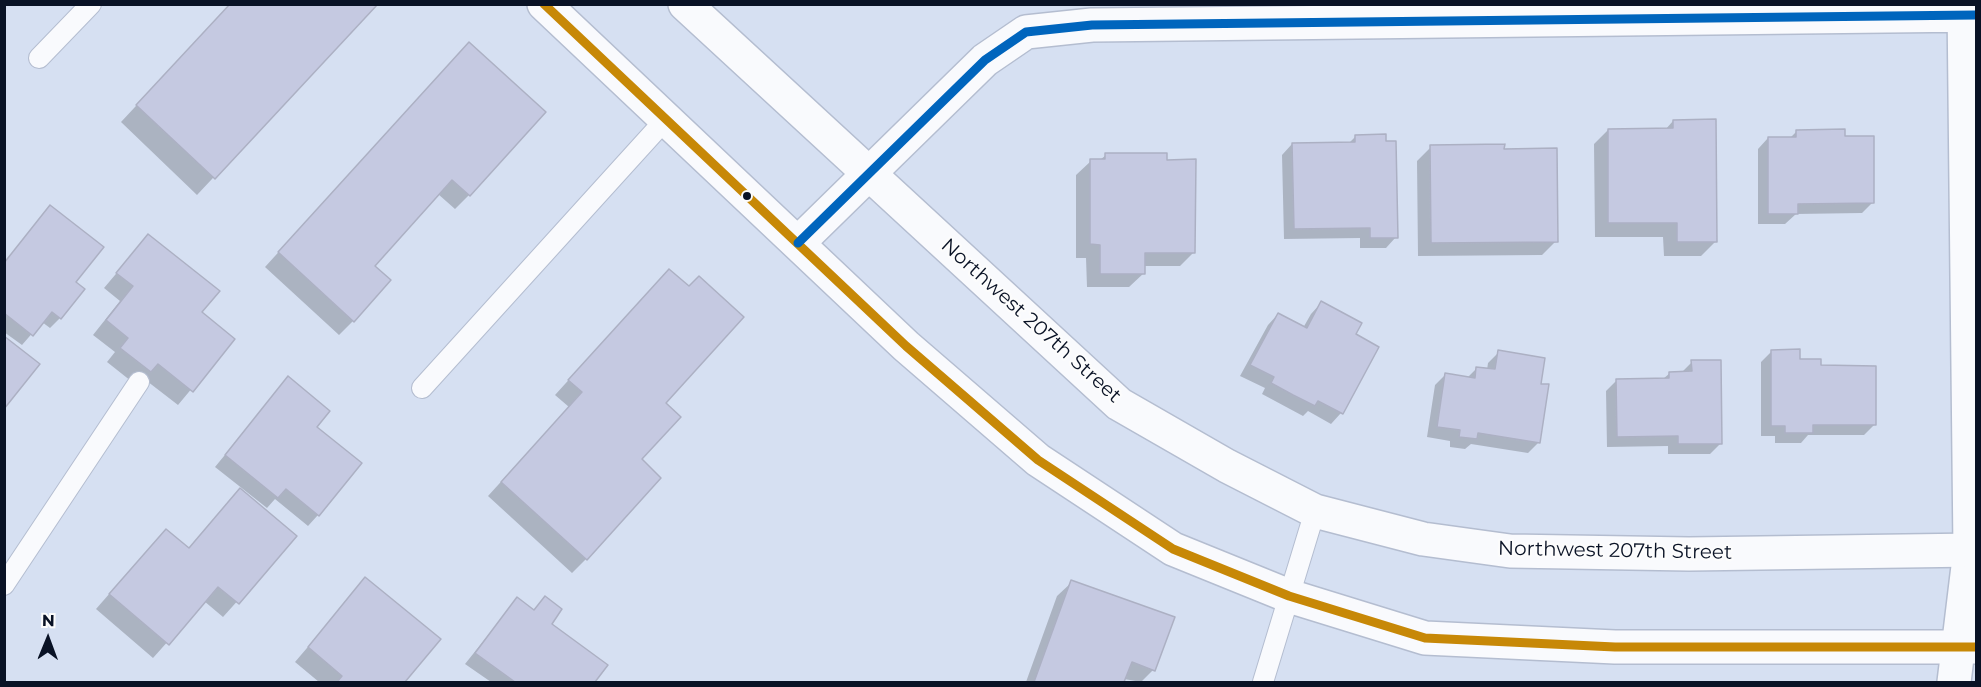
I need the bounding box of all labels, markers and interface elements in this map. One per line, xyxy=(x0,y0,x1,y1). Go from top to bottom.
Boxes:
unlabelled marker xyxy=(741,190,753,202)
street label: Northwest 207th Street xyxy=(936,234,1126,408)
street label: Northwest 207th Street xyxy=(1498,537,1732,565)
north arrow xyxy=(18,609,78,669)
text: N xyxy=(42,611,55,630)

